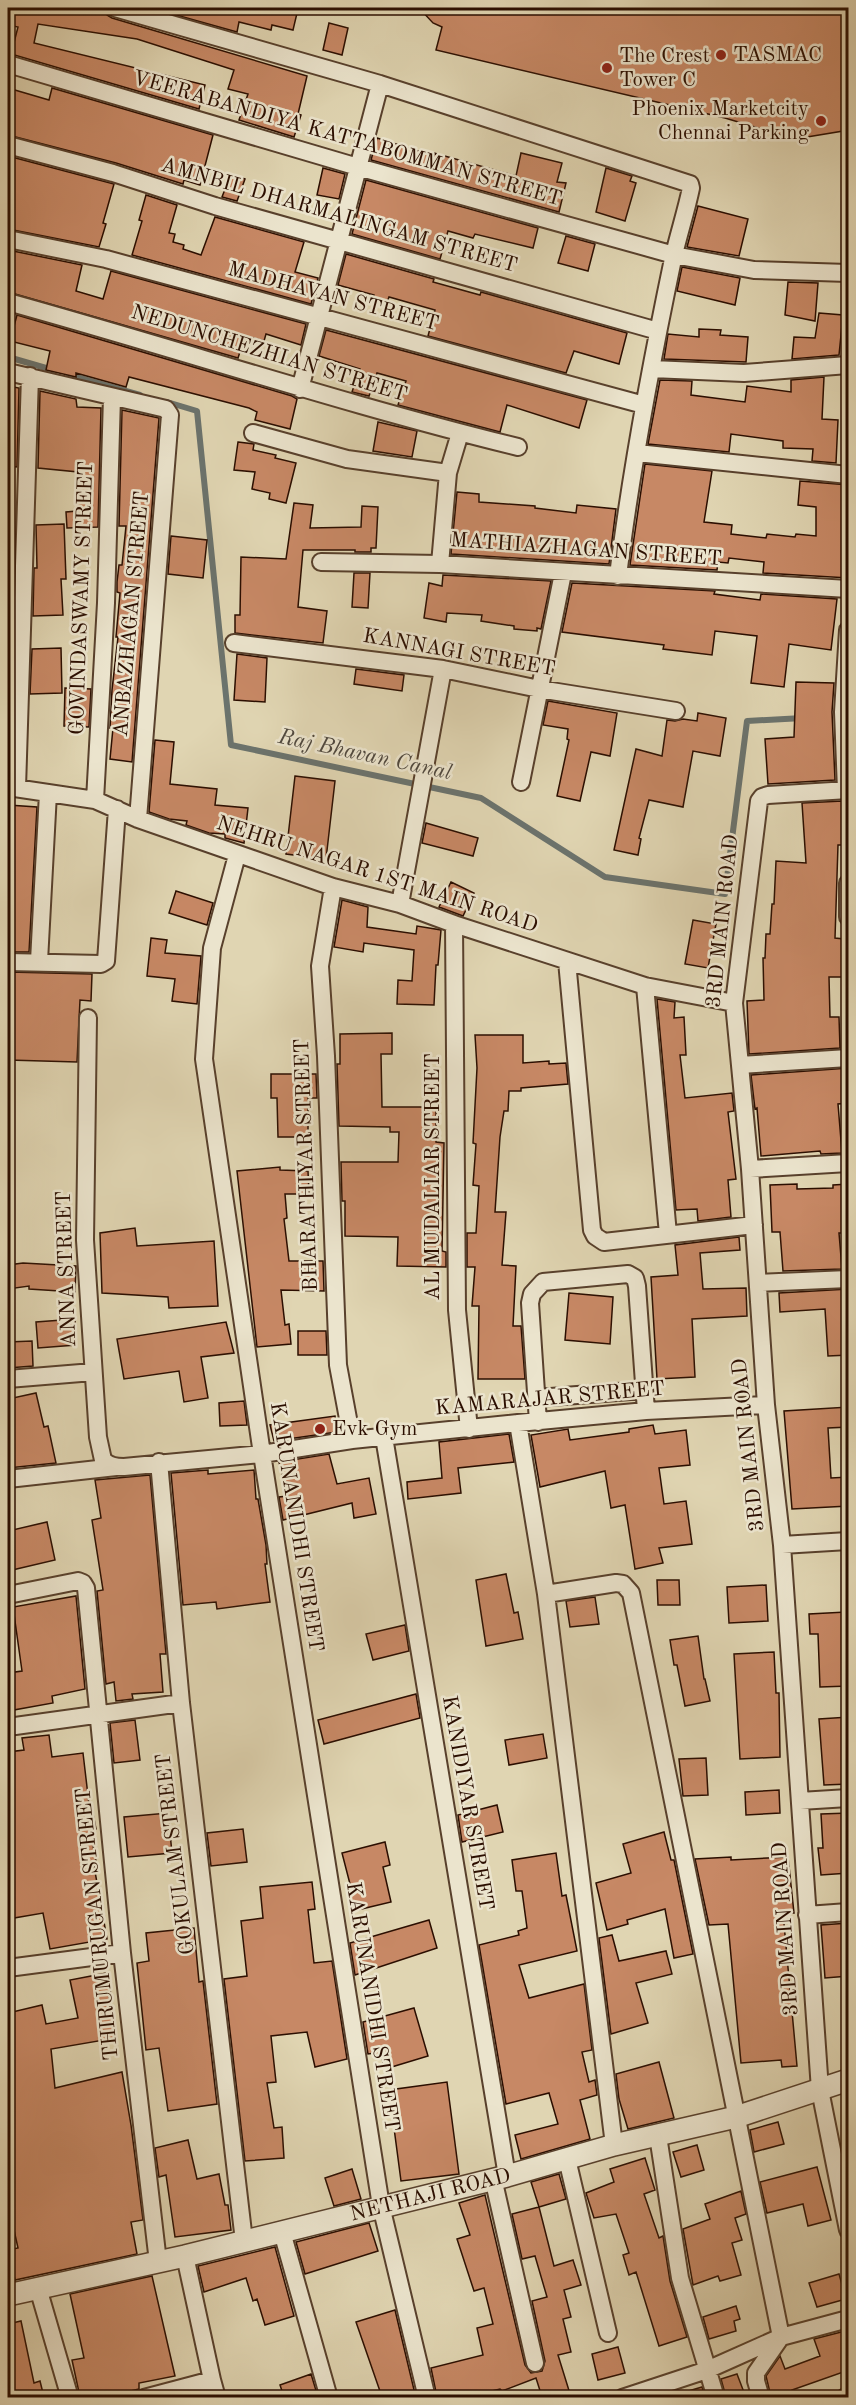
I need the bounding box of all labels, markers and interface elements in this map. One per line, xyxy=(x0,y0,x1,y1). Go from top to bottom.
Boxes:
place label: TASMAC xyxy=(733,45,822,66)
place label: The Crest Tower C xyxy=(619,46,710,91)
marker: TASMAC xyxy=(714,48,728,62)
marker: The Crest Tower C xyxy=(600,61,614,75)
street label: VEERABANDIYA KATTABOMMAN STREET xyxy=(130,67,564,211)
place label: Phoenix Marketcity Chennai Parking xyxy=(632,99,810,144)
marker: Phoenix Marketcity Chennai Parking xyxy=(814,114,828,128)
street label: AMNBIL DHARMALINGAM STREET xyxy=(158,155,520,277)
street label: MADHAVAN STREET xyxy=(225,259,441,335)
street label: NEDUNCHEZHIAN STREET xyxy=(129,302,409,406)
street label: GOVINDASWAMY STREET xyxy=(67,461,97,735)
street label: ANBAZHAGAN STREET xyxy=(111,490,153,738)
street label: MATHIAZHAGAN STREET xyxy=(449,530,723,570)
street label: KANNAGI STREET xyxy=(361,626,557,680)
water label: Raj Bhavan Canal xyxy=(275,726,454,784)
street label: NEHRU NAGAR 1ST MAIN ROAD xyxy=(214,813,540,937)
street label: 3RD MAIN ROAD xyxy=(703,833,743,1009)
street label: BHARATHIYAR STREET xyxy=(292,1038,322,1292)
street label: AL MUDALIAR STREET xyxy=(423,1053,444,1301)
street label: ANNA STREET xyxy=(54,1190,80,1348)
street label: 3RD MAIN ROAD xyxy=(729,1357,769,1533)
street label: KAMARAJAR STREET xyxy=(434,1378,666,1420)
street label: KARUNANIDHI STREET xyxy=(266,1401,326,1653)
place label: Evk Gym xyxy=(332,1419,417,1440)
marker: Evk Gym xyxy=(313,1422,327,1436)
street label: KANIDIYAR STREET xyxy=(438,1694,496,1912)
street label: GOKULAM STREET xyxy=(153,1752,199,1956)
street label: THIRUMURUGAN STREET xyxy=(73,1787,123,2061)
street label: 3RD MAIN ROAD xyxy=(769,1841,803,2017)
street label: KARUNANIDHI STREET xyxy=(342,1881,402,2133)
street label: NETHAJI ROAD xyxy=(348,2165,513,2225)

